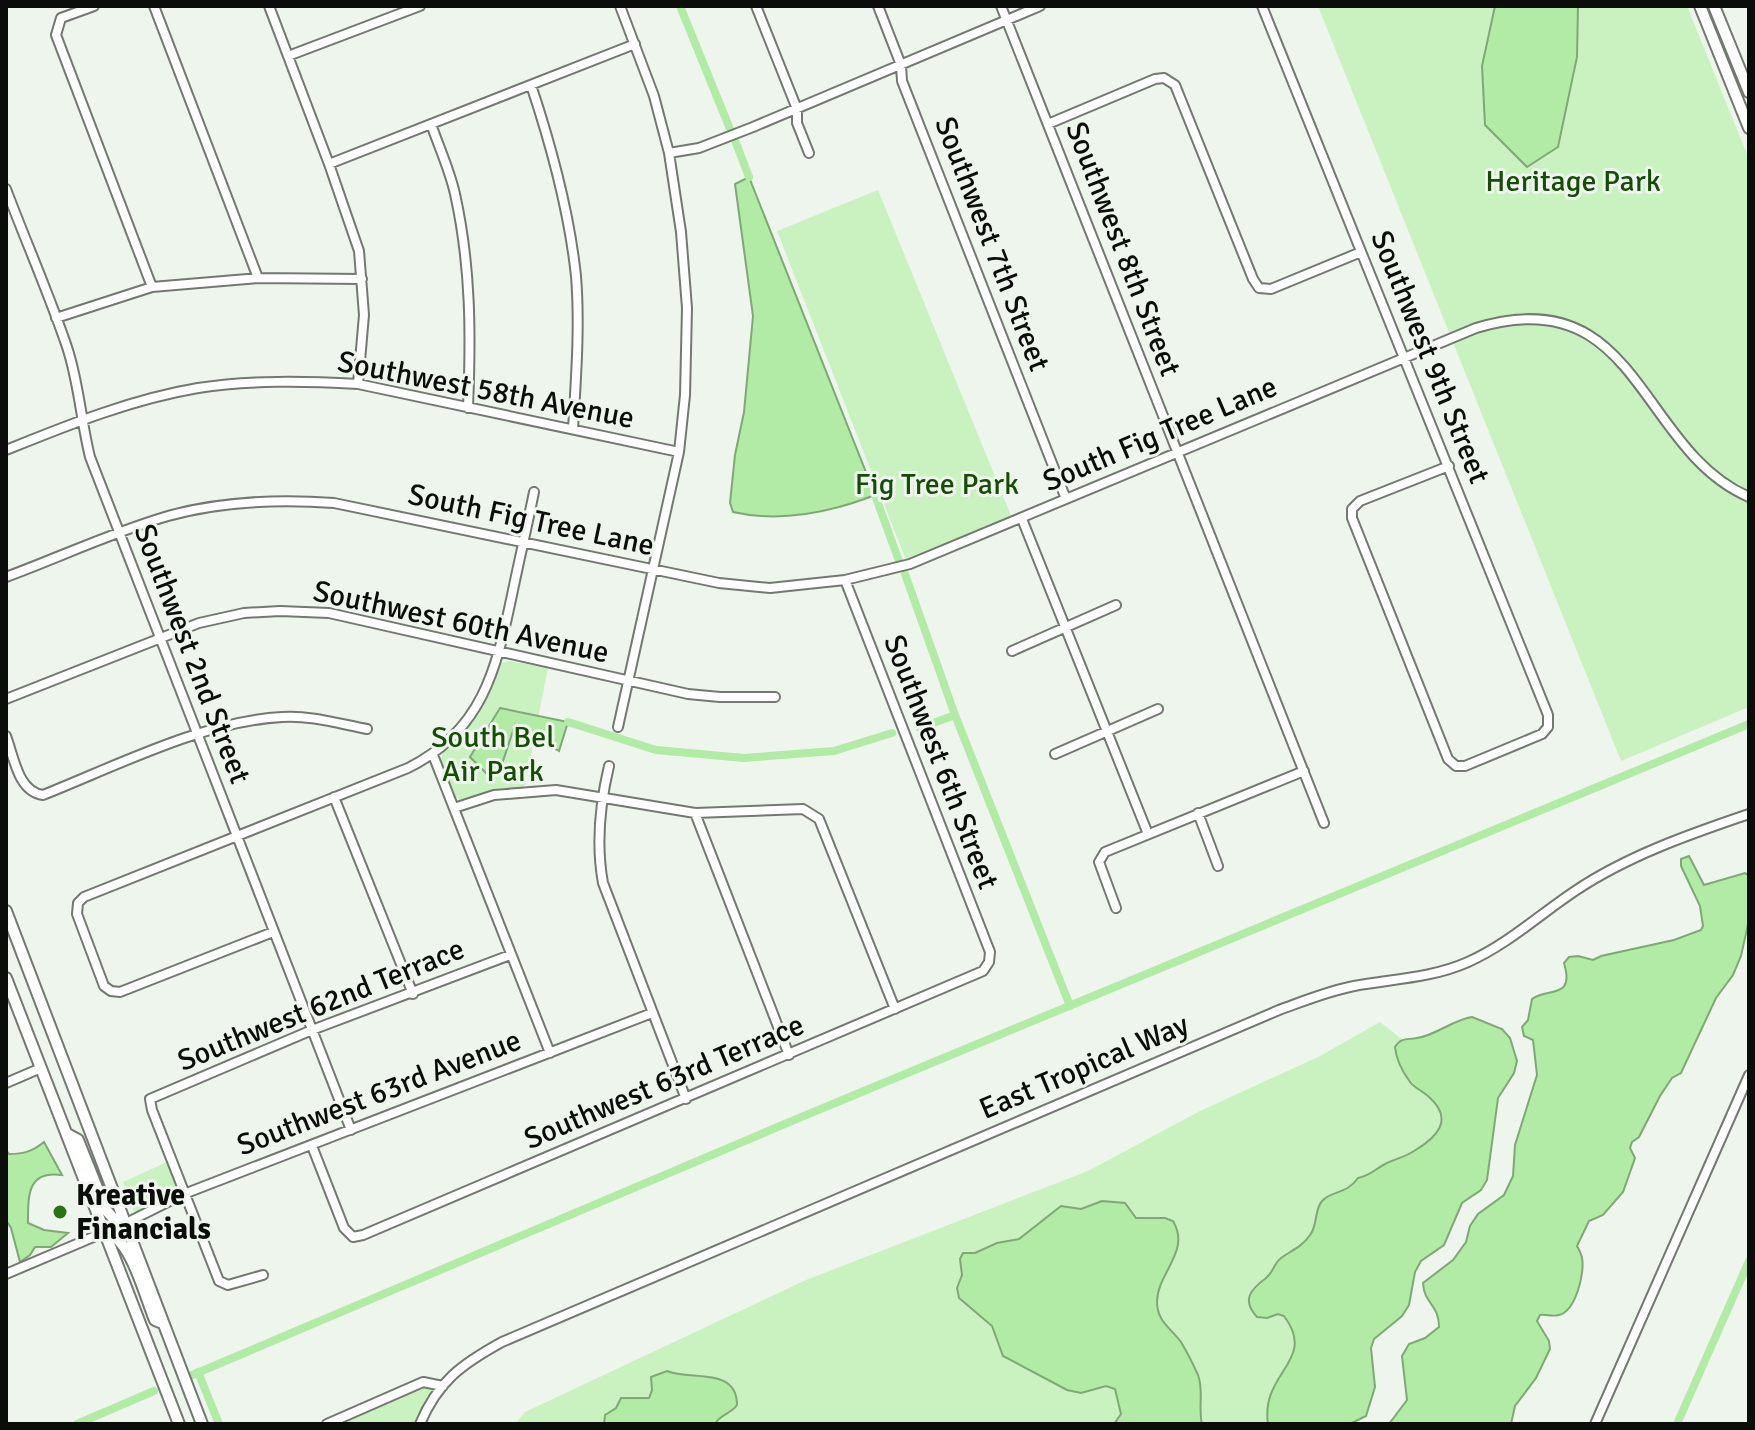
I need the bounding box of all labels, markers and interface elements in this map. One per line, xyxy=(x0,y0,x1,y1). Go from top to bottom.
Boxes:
street label: Southwest 7th Street xyxy=(926,112,1058,376)
street label: Southwest 8th Street xyxy=(1057,117,1189,381)
park label: Heritage Park xyxy=(1485,163,1661,200)
street label: Southwest 9th Street xyxy=(1362,225,1498,489)
street label: Southwest 58th Avenue xyxy=(335,343,637,437)
street label: South Fig Tree Lane xyxy=(1037,368,1283,500)
park label: Fig Tree Park xyxy=(855,466,1019,503)
street label: South Fig Tree Lane xyxy=(405,476,657,564)
street label: Southwest 2nd Street xyxy=(125,519,259,789)
street label: Southwest 60th Avenue xyxy=(310,573,612,671)
street label: Southwest 6th Street xyxy=(875,630,1007,894)
park label: South Bel Air Park xyxy=(431,719,555,790)
street label: Southwest 62nd Terrace xyxy=(172,931,470,1079)
street label: Southwest 63rd Terrace xyxy=(518,1006,810,1158)
street label: East Tropical Way xyxy=(974,1006,1194,1128)
street label: Southwest 63rd Avenue xyxy=(232,1022,526,1164)
place label: Kreative Financials xyxy=(76,1177,211,1248)
marker: Kreative Financials xyxy=(51,1203,69,1221)

